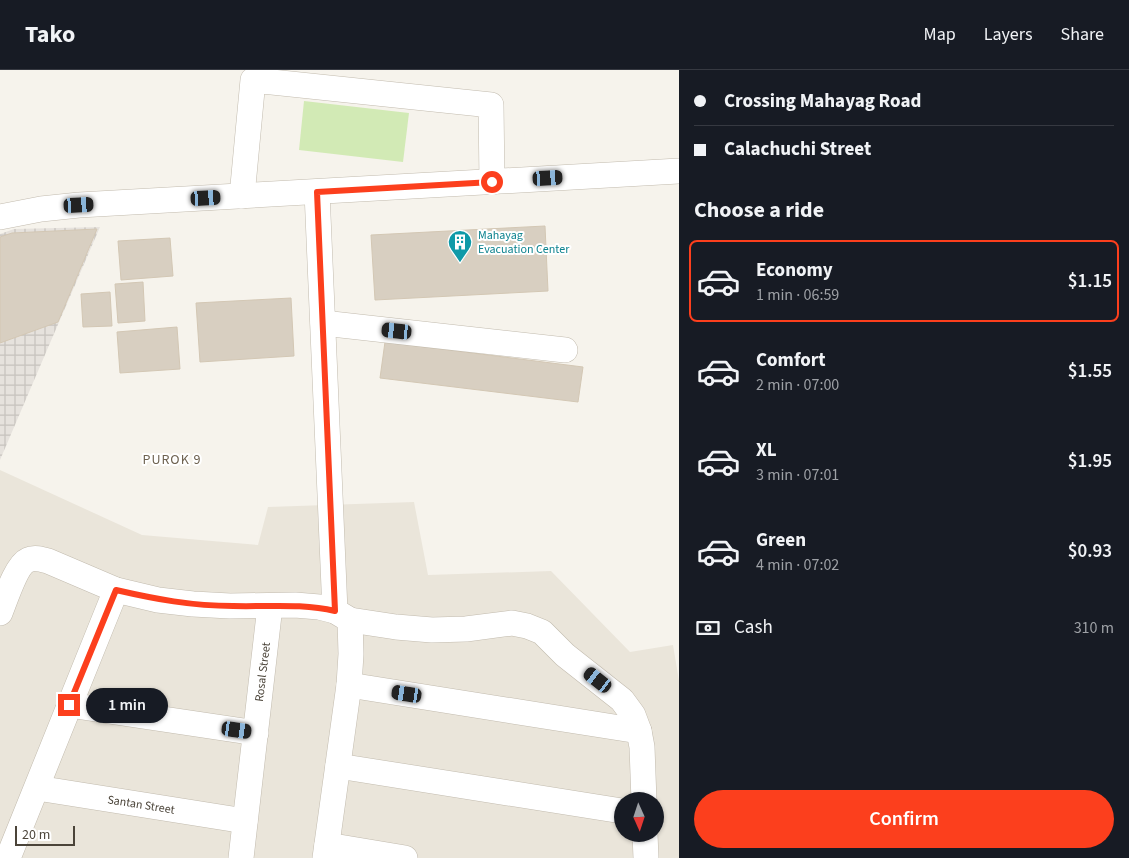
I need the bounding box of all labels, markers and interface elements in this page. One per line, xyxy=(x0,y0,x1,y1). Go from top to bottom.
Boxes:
text: Tako xyxy=(25,17,75,52)
text: Map xyxy=(924,22,956,47)
text: Layers xyxy=(984,22,1033,47)
text: Share xyxy=(1061,22,1104,47)
text: Crossing Mahayag Road xyxy=(724,88,921,115)
text: Calachuchi Street xyxy=(724,136,871,163)
car xyxy=(532,170,563,186)
route start xyxy=(481,171,503,193)
car xyxy=(190,190,221,206)
text: Choose a ride xyxy=(694,194,824,226)
car xyxy=(63,197,94,213)
place label: Mahayag Evacuation Center xyxy=(478,227,570,258)
building icon: Mahayag Evacuation Center xyxy=(447,229,473,263)
text: Economy xyxy=(756,257,833,284)
icon: car xyxy=(696,259,741,304)
text: $1.15 xyxy=(1068,268,1112,295)
text: 1 min · 06:59 xyxy=(756,284,839,306)
car xyxy=(381,322,412,340)
text: Comfort xyxy=(756,347,826,374)
icon: car xyxy=(696,349,741,394)
text: $1.55 xyxy=(1068,358,1112,385)
text: 2 min · 07:00 xyxy=(756,374,839,396)
text: XL xyxy=(756,437,777,464)
icon: car xyxy=(696,439,741,484)
text: $1.95 xyxy=(1068,448,1112,475)
district label: PUROK 9 xyxy=(142,450,202,470)
text: 3 min · 07:01 xyxy=(756,464,839,486)
text: Green xyxy=(756,527,806,554)
icon: car xyxy=(696,529,741,574)
text: $0.93 xyxy=(1068,538,1112,565)
text: 4 min · 07:02 xyxy=(756,554,839,576)
icon: cash xyxy=(694,614,722,642)
text: Cash xyxy=(734,614,773,641)
text: 310 m xyxy=(1074,617,1114,639)
street label: Rosal Street xyxy=(251,641,275,703)
car xyxy=(581,665,614,695)
car xyxy=(391,684,422,704)
callout: 1 min xyxy=(86,688,169,722)
route end xyxy=(58,694,80,716)
text: 1 min xyxy=(108,694,146,716)
car xyxy=(221,720,252,740)
button: Confirm xyxy=(694,790,1114,848)
street label: Santan Street xyxy=(106,791,176,819)
north arrow xyxy=(614,792,664,842)
map controls xyxy=(614,792,664,842)
scale bar xyxy=(15,823,75,846)
text: 20 m xyxy=(22,825,50,845)

